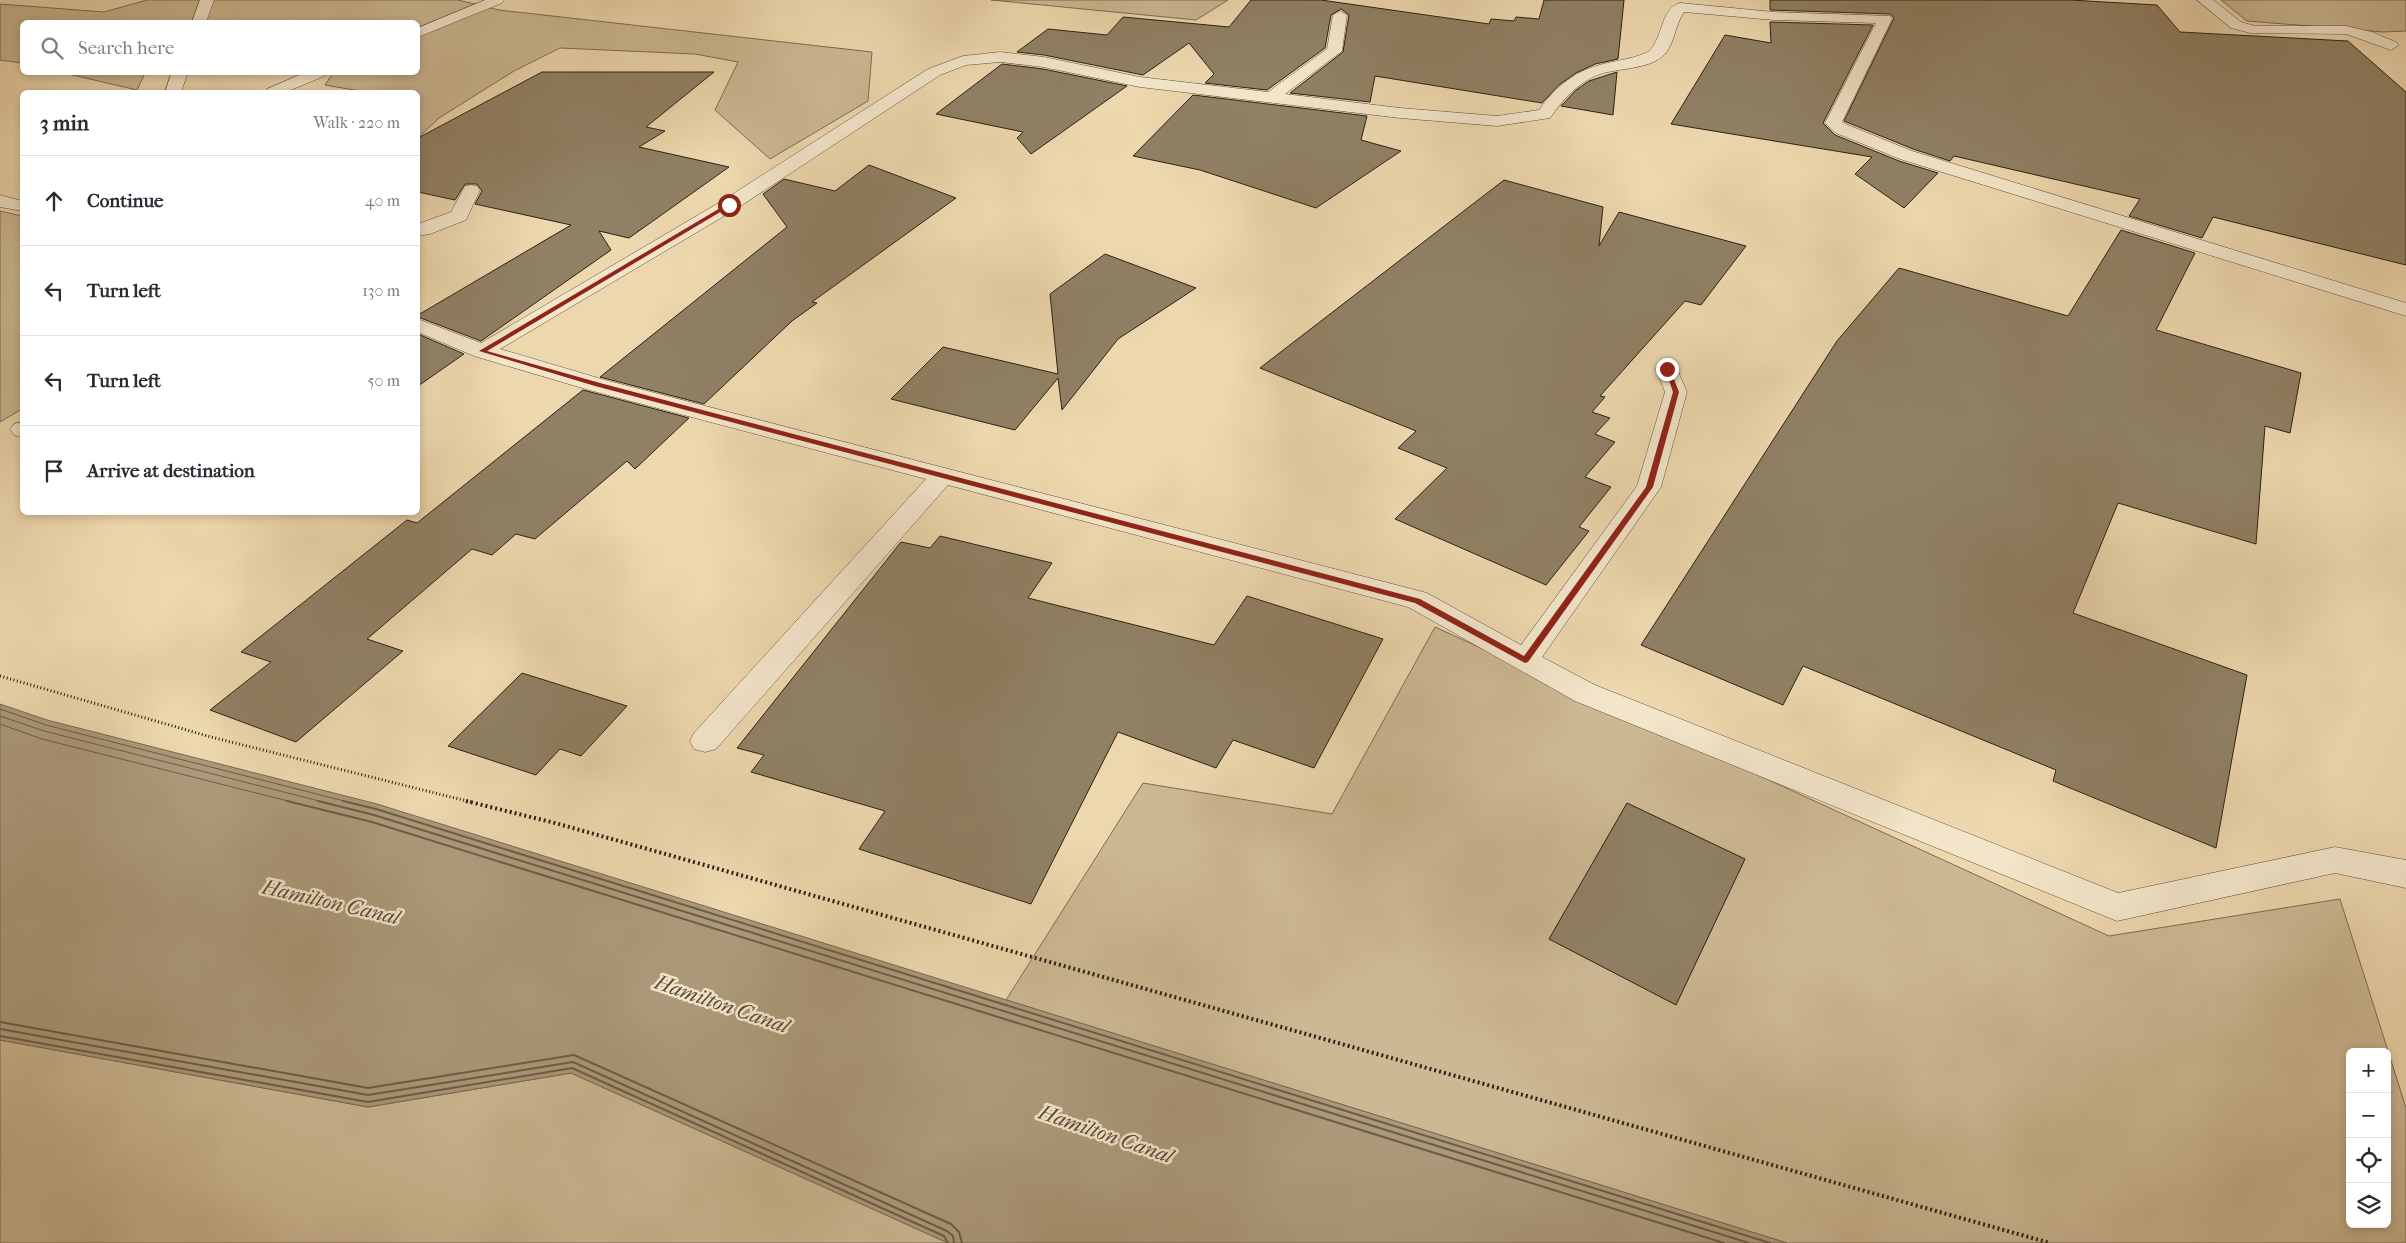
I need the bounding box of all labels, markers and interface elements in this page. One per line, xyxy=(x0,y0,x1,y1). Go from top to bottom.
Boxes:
search box xyxy=(20,20,420,75)
icon: search xyxy=(38,34,66,62)
text: Search here xyxy=(78,37,174,59)
text: 3 min xyxy=(40,111,89,135)
text: Walk · 220 m xyxy=(313,113,400,132)
icon: ahead xyxy=(40,187,68,215)
text: Continue xyxy=(87,190,163,212)
text: 40 m xyxy=(365,191,400,210)
route start xyxy=(718,194,741,217)
icon: left xyxy=(40,277,68,305)
text: Turn left xyxy=(87,280,161,302)
text: 130 m xyxy=(362,281,400,300)
route end xyxy=(1656,358,1679,381)
icon: left xyxy=(40,367,68,395)
text: Turn left xyxy=(87,370,161,392)
text: 50 m xyxy=(368,371,400,390)
icon: arrive xyxy=(40,457,68,485)
text: Arrive at destination xyxy=(87,460,255,482)
water label: Hamilton Canal xyxy=(259,874,405,930)
water label: Hamilton Canal xyxy=(651,970,795,1039)
map controls xyxy=(2346,1048,2391,1228)
button: + xyxy=(2346,1048,2391,1093)
button: − xyxy=(2346,1093,2391,1138)
water label: Hamilton Canal xyxy=(1035,1100,1179,1169)
button: locate xyxy=(2346,1138,2391,1183)
button: layers xyxy=(2346,1183,2391,1228)

